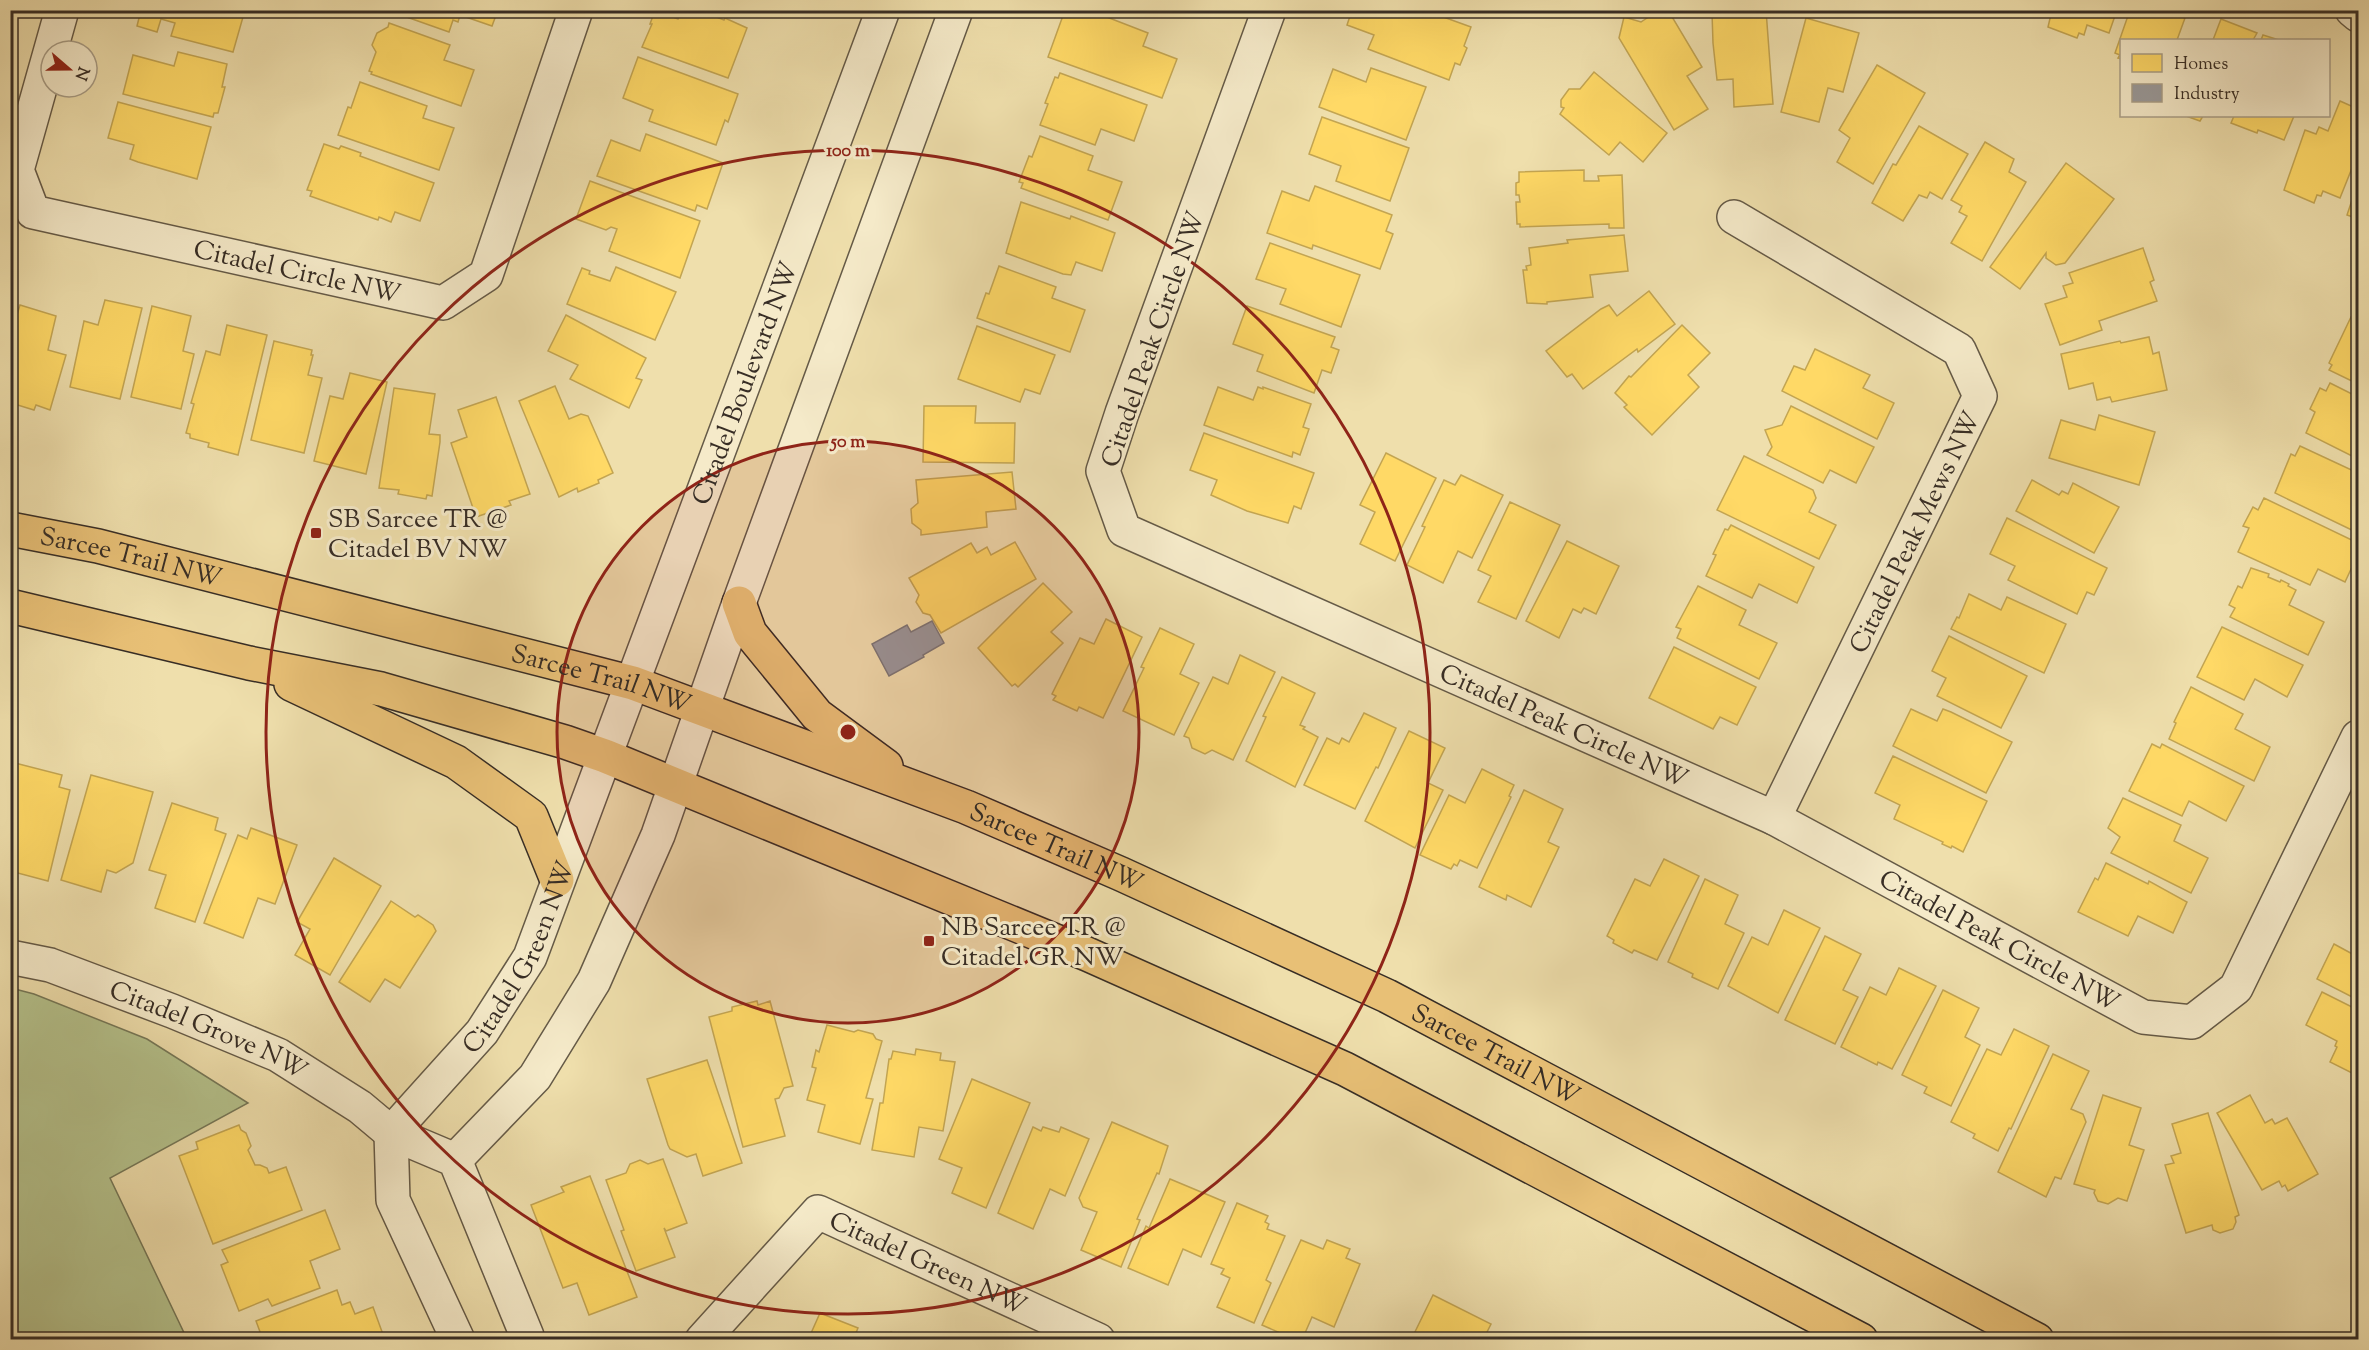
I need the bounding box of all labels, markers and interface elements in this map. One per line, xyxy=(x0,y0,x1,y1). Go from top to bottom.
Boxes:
north arrow xyxy=(39,39,99,99)
legend xyxy=(2120,39,2330,117)
text: Homes xyxy=(2174,52,2228,78)
text: N xyxy=(68,63,94,83)
text: Industry xyxy=(2174,82,2240,108)
text: 100 m xyxy=(826,139,870,165)
street label: Citadel Peak Circle NW xyxy=(1093,207,1216,473)
street label: Citadel Circle NW xyxy=(190,232,404,314)
street label: Citadel Boulevard NW xyxy=(684,257,809,511)
street label: Citadel Peak Mews NW xyxy=(1842,406,1991,660)
text: 50 m xyxy=(829,430,865,456)
place label: SB Sarcee TR @ Citadel BV NW xyxy=(328,502,508,569)
street label: Sarcee Trail NW xyxy=(36,519,226,598)
marker: SB Sarcee TR @ Citadel BV NW xyxy=(309,526,323,540)
street label: Sarcee Trail NW xyxy=(507,637,696,724)
street label: Citadel Peak Circle NW xyxy=(1433,656,1693,799)
centre of rings xyxy=(838,722,858,742)
street label: Sarcee Trail NW xyxy=(963,795,1149,903)
street label: Citadel Green NW xyxy=(455,856,585,1063)
street label: Citadel Peak Circle NW xyxy=(1872,862,2126,1022)
place label: NB Sarcee TR @ Citadel GR NW xyxy=(941,910,1126,977)
marker: NB Sarcee TR @ Citadel GR NW xyxy=(922,934,936,948)
street label: Citadel Grove NW xyxy=(103,973,314,1090)
street label: Sarcee Trail NW xyxy=(1404,996,1586,1116)
street label: Citadel Green NW xyxy=(822,1203,1032,1326)

